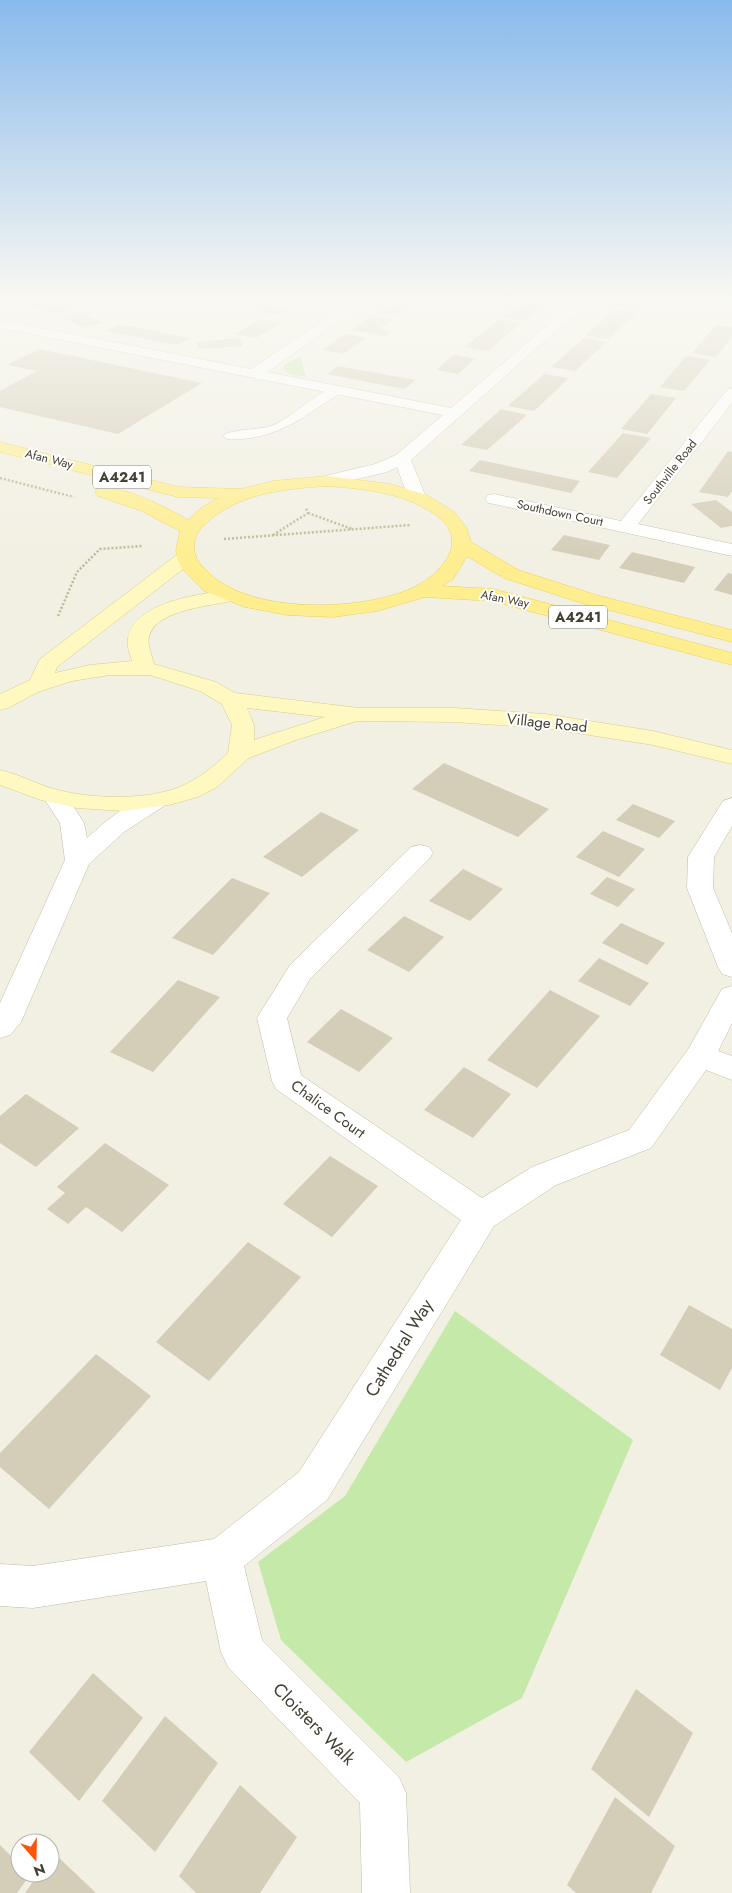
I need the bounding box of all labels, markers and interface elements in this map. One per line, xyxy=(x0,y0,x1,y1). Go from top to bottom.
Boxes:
street label: Southville Road xyxy=(639,436,701,508)
street label: Afan Way xyxy=(23,444,75,474)
road number: A4241 xyxy=(93,466,151,488)
street label: Southdown Court xyxy=(515,495,605,531)
street label: Afan Way xyxy=(479,586,531,613)
road number: A4241 xyxy=(549,606,607,628)
street label: Village Road xyxy=(506,708,588,738)
street label: Chalice Court xyxy=(286,1074,370,1144)
street label: Cathedral Way xyxy=(359,1294,440,1402)
street label: Cloisters Walk xyxy=(267,1677,361,1771)
north arrow xyxy=(10,1833,60,1883)
text: N xyxy=(31,1859,48,1882)

